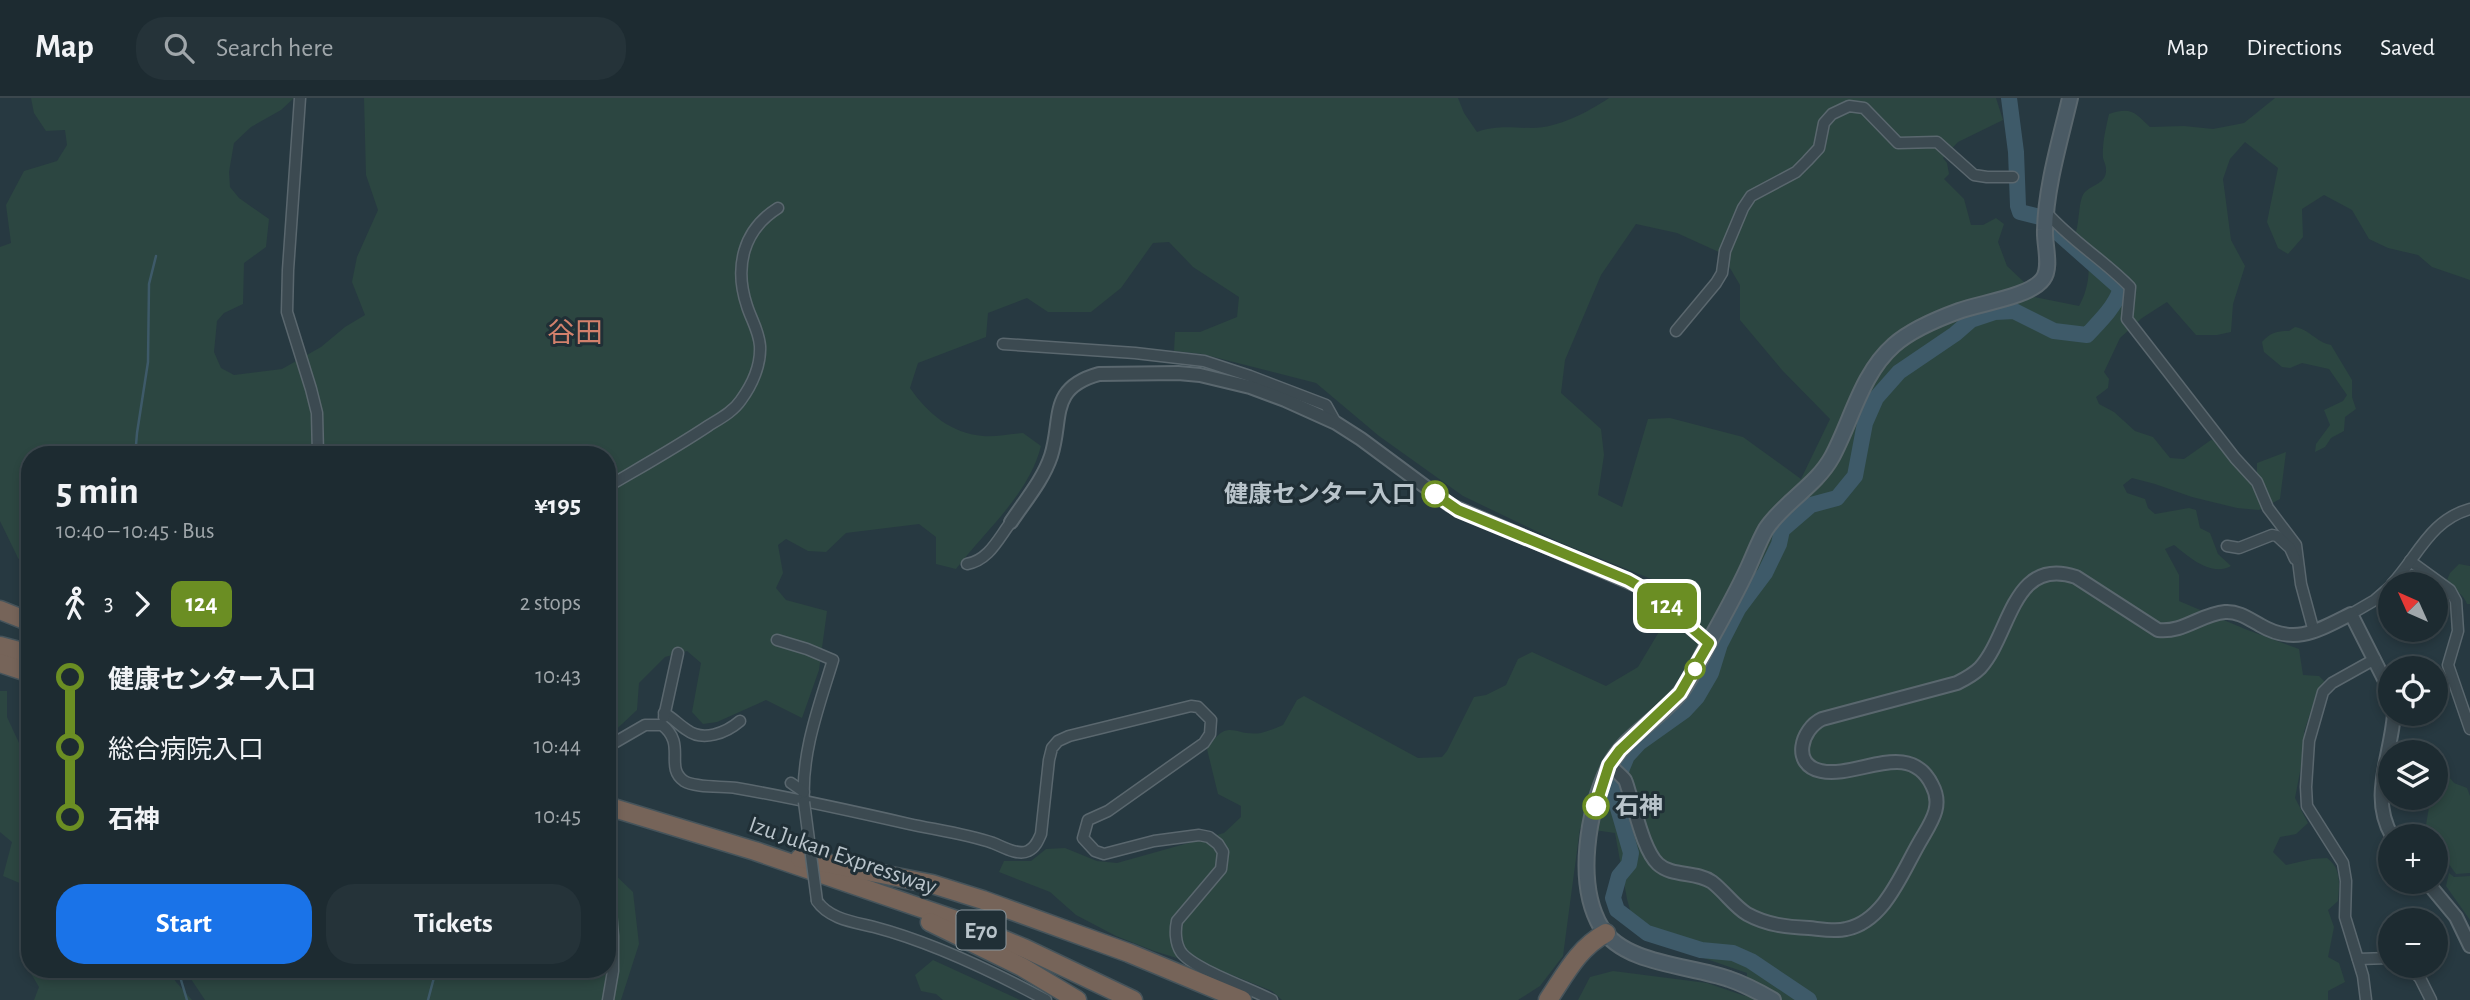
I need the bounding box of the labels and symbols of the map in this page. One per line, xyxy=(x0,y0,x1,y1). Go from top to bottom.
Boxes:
district label: 谷田 xyxy=(547,319,603,348)
place label: 健康センター入口 xyxy=(1224,481,1416,507)
marker: 健康センター入口 xyxy=(1422,481,1448,507)
north arrow xyxy=(2378,572,2448,642)
line badge: 124 xyxy=(1627,583,1707,629)
unlabelled marker xyxy=(1685,659,1705,679)
marker: 石神 xyxy=(1583,793,1609,819)
place label: 石神 xyxy=(1615,793,1663,819)
street label: Izu Jukan Expressway xyxy=(746,813,940,899)
road number: E70 xyxy=(956,910,1006,950)

